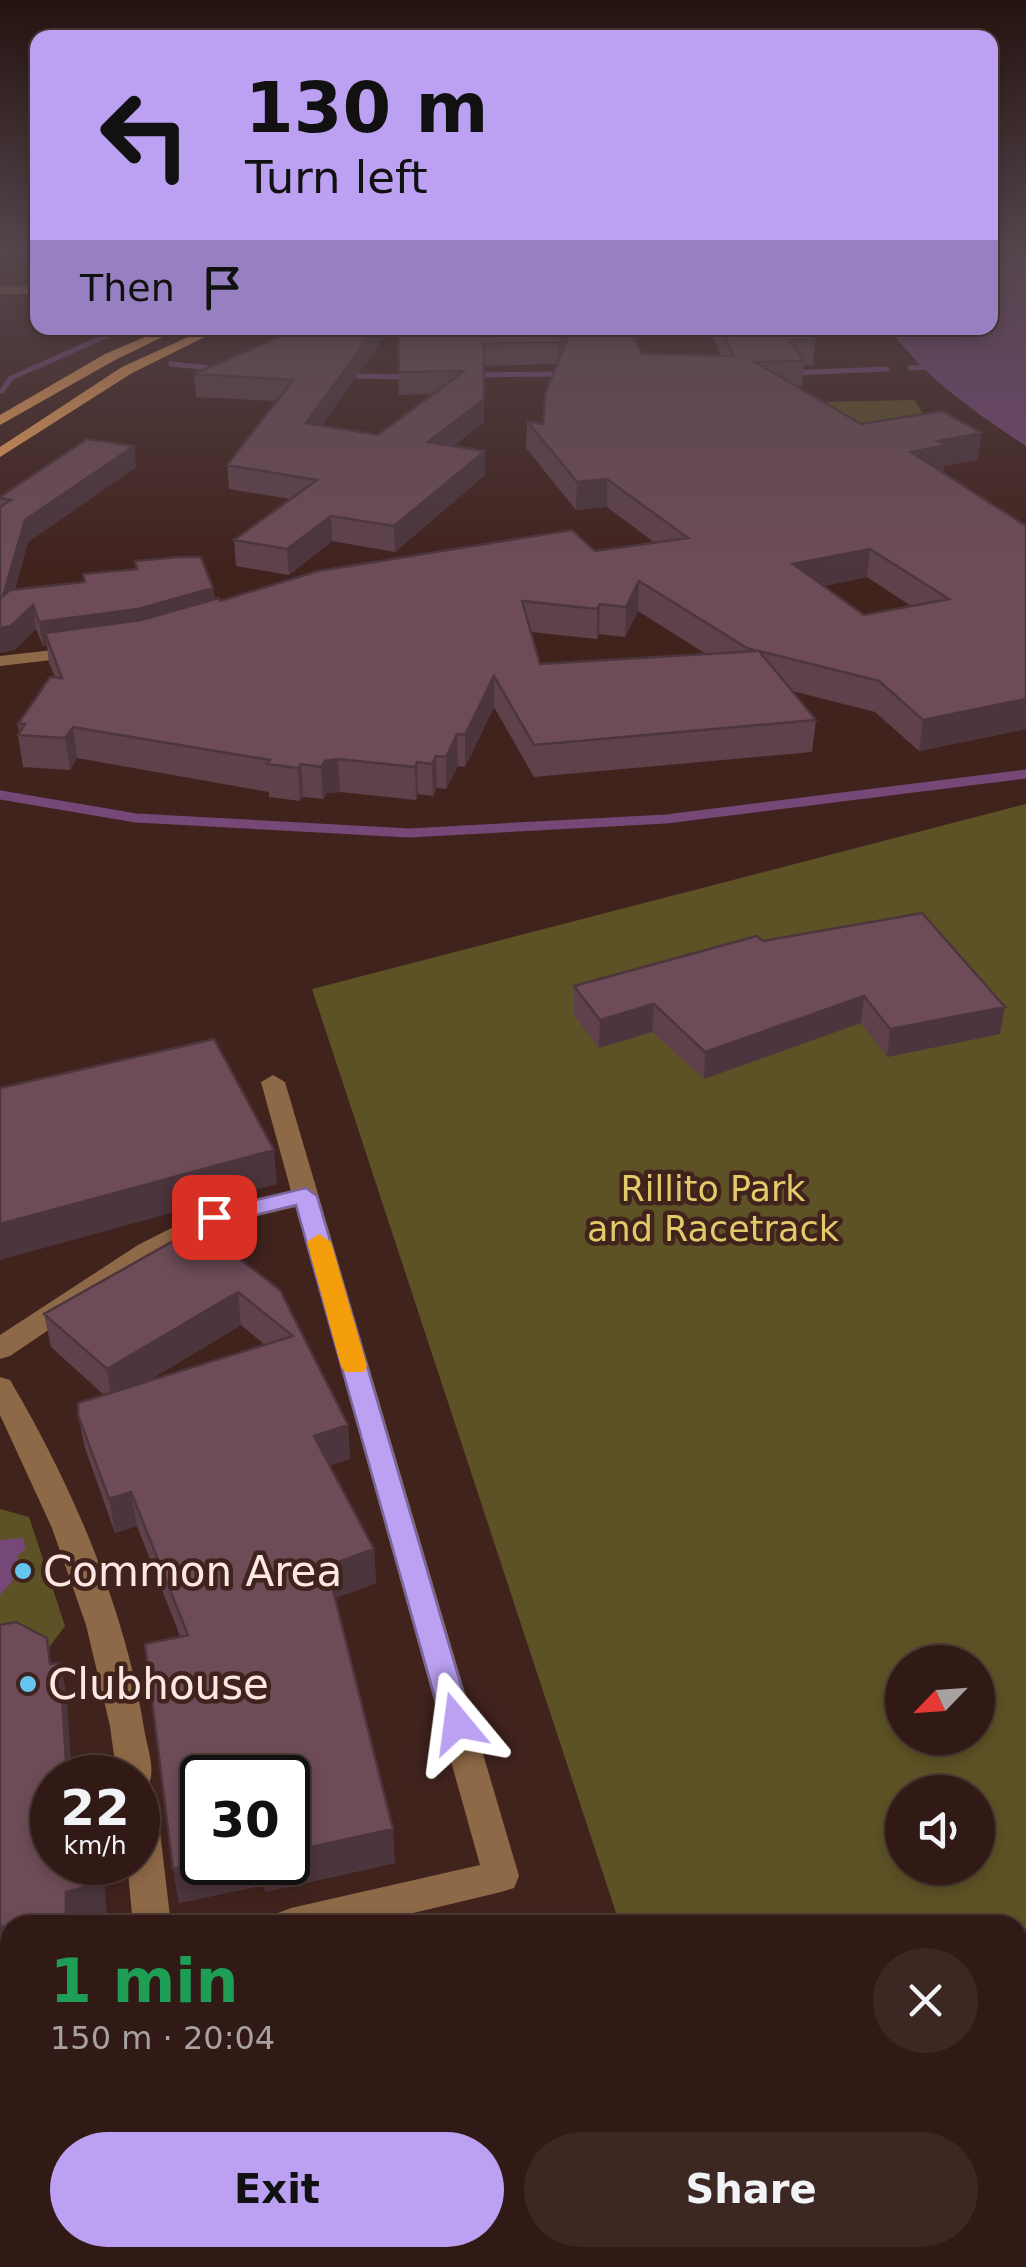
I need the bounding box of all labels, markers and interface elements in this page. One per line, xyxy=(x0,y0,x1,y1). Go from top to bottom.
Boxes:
text: 130 m xyxy=(245,67,488,149)
icon: left xyxy=(80,70,210,200)
text: Turn left xyxy=(245,151,428,204)
icon: arrive xyxy=(195,260,250,315)
text: Then xyxy=(80,266,175,310)
park label: Rillito Park and Racetrack xyxy=(587,1169,840,1249)
pin xyxy=(172,1175,257,1260)
icon: arrive xyxy=(187,1190,242,1245)
place label: Common Area xyxy=(43,1547,342,1596)
marker: Common Area xyxy=(12,1560,34,1582)
north arrow xyxy=(885,1645,995,1755)
map controls xyxy=(885,1645,995,1885)
place label: Clubhouse xyxy=(48,1660,269,1709)
position arrow xyxy=(405,1671,509,1775)
marker: Clubhouse xyxy=(17,1673,39,1695)
speed limit sign: 30 xyxy=(180,1755,310,1885)
button: sound xyxy=(885,1775,995,1885)
text: 22 xyxy=(60,1779,130,1837)
text: km/h xyxy=(63,1831,127,1860)
text: 1 min xyxy=(50,1946,238,2016)
button: close xyxy=(873,1948,978,2053)
text: 150 m · 20:04 xyxy=(50,2019,275,2057)
button: Exit xyxy=(50,2132,504,2247)
button: Share xyxy=(524,2132,978,2247)

